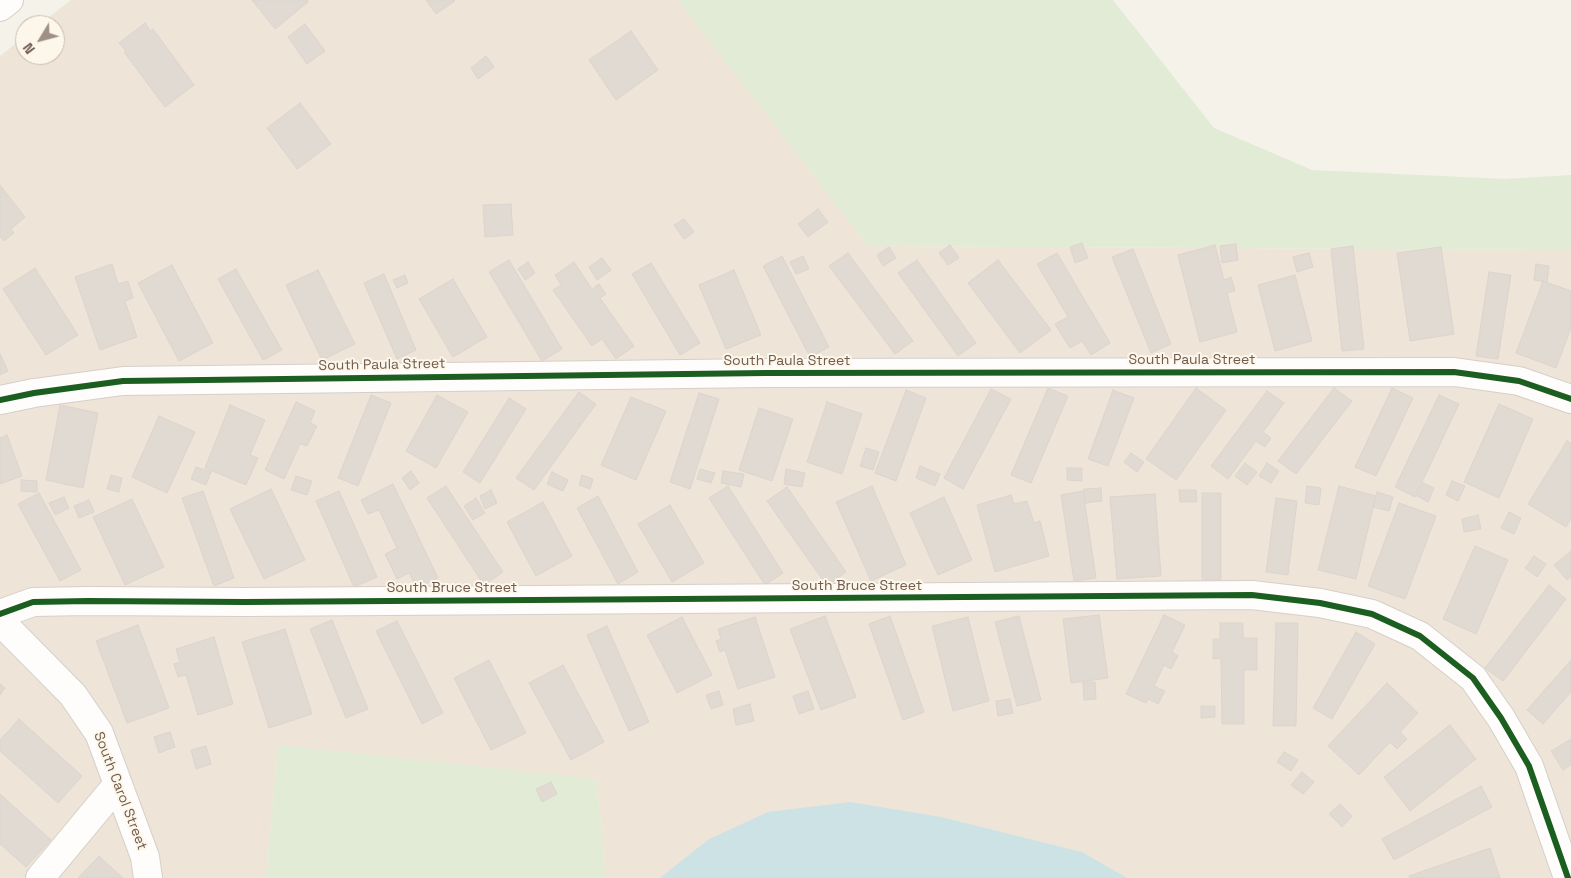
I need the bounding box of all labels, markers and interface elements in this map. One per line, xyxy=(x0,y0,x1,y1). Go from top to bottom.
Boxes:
north arrow xyxy=(15,15,65,65)
text: N xyxy=(19,39,39,58)
street label: South Paula Street xyxy=(1129,352,1255,368)
street label: South Paula Street xyxy=(724,353,850,369)
street label: South Paula Street xyxy=(318,355,446,375)
street label: South Bruce Street xyxy=(792,578,922,594)
street label: South Bruce Street xyxy=(387,580,517,596)
street label: South Carol Street xyxy=(90,730,150,852)

